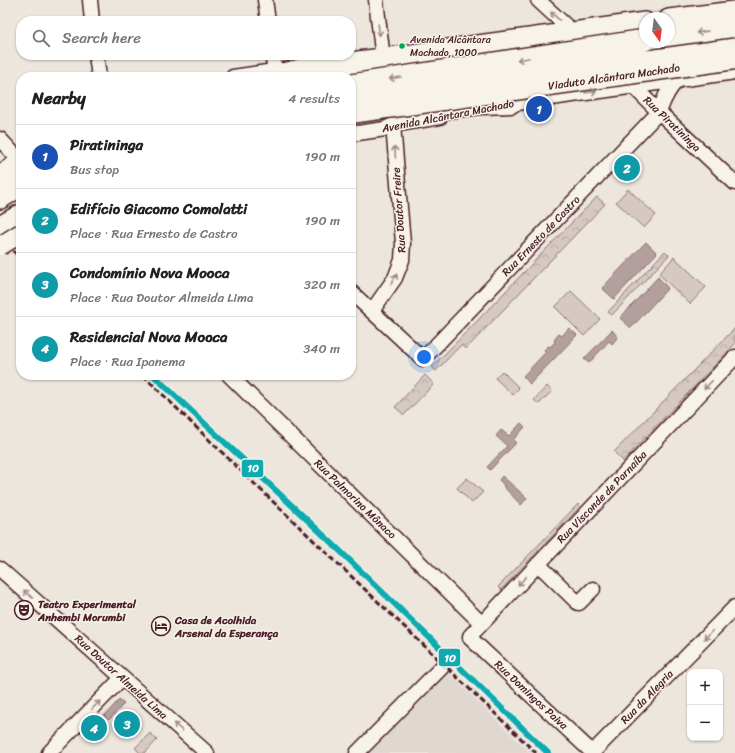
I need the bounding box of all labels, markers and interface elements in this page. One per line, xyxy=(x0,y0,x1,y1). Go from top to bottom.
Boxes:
one-way arrow xyxy=(550,11,560,21)
north arrow xyxy=(639,12,675,48)
search box xyxy=(16,16,356,60)
one-way arrow xyxy=(375,23,383,36)
text: Search here xyxy=(62,25,141,51)
icon: search xyxy=(30,27,52,49)
one-way arrow xyxy=(696,28,709,36)
place label: Avenida Alcântara Machado, 1000 xyxy=(409,31,492,62)
marker: Avenida Alcântara Machado, 1000 xyxy=(397,41,407,51)
one-way arrow xyxy=(517,55,530,63)
street label: Viaduto Alcântara Machado xyxy=(547,58,681,96)
one-way arrow xyxy=(389,74,402,82)
text: Nearby xyxy=(32,83,86,113)
text: 4 results xyxy=(288,87,340,110)
one-way arrow xyxy=(584,88,597,96)
street label: Rua Piratininga xyxy=(639,91,706,157)
street label: Avenida Alcântara Machado xyxy=(379,94,516,138)
pin: 1 xyxy=(526,94,552,124)
text: Piratininga xyxy=(70,132,143,158)
text: 1 xyxy=(42,145,48,168)
text: 190 m xyxy=(305,145,340,168)
one-way arrow xyxy=(391,146,399,159)
pin: 2 xyxy=(614,153,640,183)
text: Bus stop xyxy=(70,158,119,181)
street label: Rua Doutor Freire xyxy=(387,166,411,253)
street label: Rua Ernesto de Castro xyxy=(497,191,585,281)
text: Edifício Giacomo Comolatti xyxy=(70,196,247,222)
text: 2 xyxy=(41,209,49,232)
text: 190 m xyxy=(305,209,340,232)
text: Place · Rua Ernesto de Castro xyxy=(70,222,238,245)
text: Condomínio Nova Mooca xyxy=(70,260,230,286)
text: 3 xyxy=(41,273,49,296)
text: 320 m xyxy=(304,273,340,296)
one-way arrow xyxy=(390,273,398,285)
text: Place · Rua Doutor Almeida Lima xyxy=(70,286,253,309)
text: Residencial Nova Mooca xyxy=(70,324,228,350)
text: 4 xyxy=(41,337,49,360)
text: 340 m xyxy=(303,337,340,360)
your location xyxy=(414,347,434,367)
text: Place · Rua Ipanema xyxy=(70,350,185,373)
one-way arrow xyxy=(703,380,713,390)
street label: Rua Visconde de Parnaíba xyxy=(552,446,652,548)
street label: Rua Palmorino Mônaco xyxy=(309,454,401,544)
line badge: 10 xyxy=(241,459,264,478)
text: 10 xyxy=(247,459,259,478)
one-way arrow xyxy=(517,576,526,586)
one-way arrow xyxy=(23,590,34,599)
place label: Teatro Experimental Anhembi Morumbi xyxy=(37,595,137,627)
theatre icon: Teatro Experimental Anhembi Morumbi xyxy=(13,599,35,621)
place label: Casa de Acolhida Arsenal da Esperança xyxy=(174,611,279,643)
hotel icon: Casa de Acolhida Arsenal da Esperança xyxy=(150,615,172,637)
street label: Rua Doutor Almeida Lima xyxy=(70,630,172,725)
one-way arrow xyxy=(703,630,713,640)
line badge: 10 xyxy=(438,648,461,667)
text: 10 xyxy=(444,649,456,668)
street label: Rua Domingos Paiva xyxy=(490,656,573,735)
street label: Rua da Alegria xyxy=(616,665,678,729)
map controls xyxy=(687,669,723,741)
button: + xyxy=(687,669,723,705)
one-way arrow xyxy=(91,700,101,710)
button: − xyxy=(687,705,723,741)
pin: 3 xyxy=(114,709,140,739)
pin: 4 xyxy=(81,713,107,743)
one-way arrow xyxy=(173,722,183,732)

